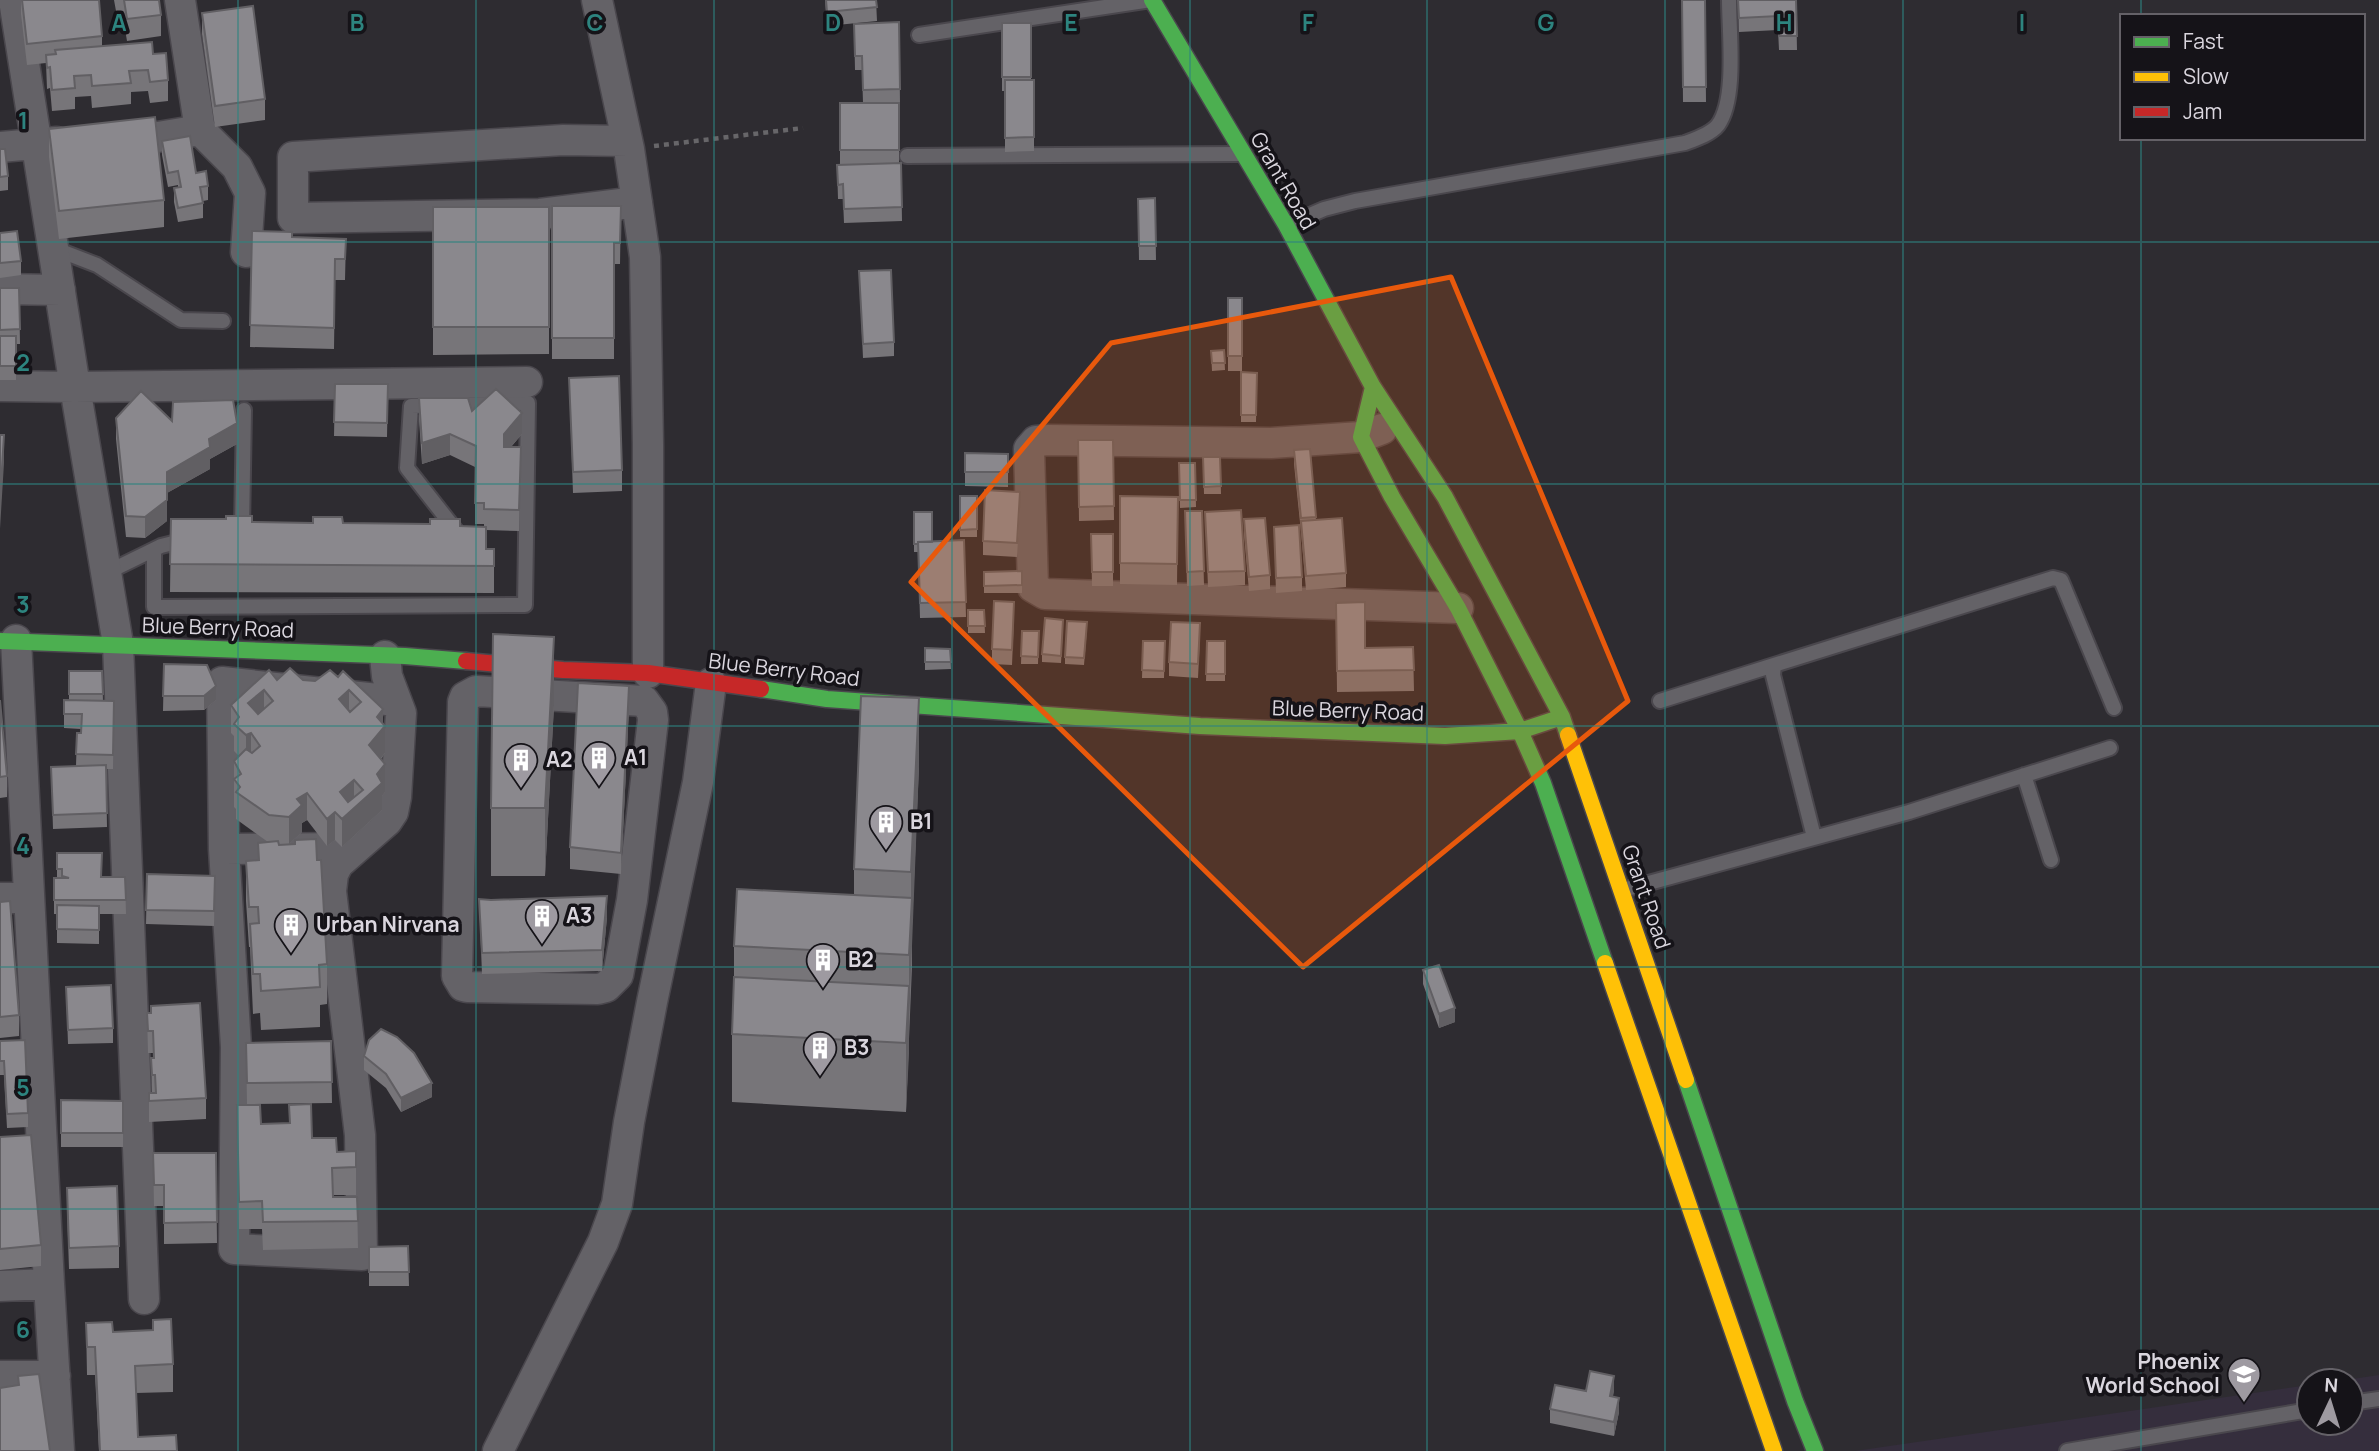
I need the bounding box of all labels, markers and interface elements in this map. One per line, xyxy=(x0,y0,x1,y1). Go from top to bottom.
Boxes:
text: A xyxy=(111,6,127,38)
text: B xyxy=(350,6,364,38)
text: C xyxy=(587,6,604,38)
text: D xyxy=(825,6,841,38)
text: E xyxy=(1064,6,1078,38)
text: F xyxy=(1302,6,1314,38)
text: G xyxy=(1538,6,1555,38)
text: H xyxy=(1776,6,1792,38)
text: I xyxy=(2019,6,2025,38)
legend xyxy=(2120,14,2365,140)
text: Fast xyxy=(2183,27,2224,55)
text: Slow xyxy=(2183,62,2229,90)
text: Jam xyxy=(2183,97,2222,125)
text: 1 xyxy=(18,104,28,136)
street label: Grant Road xyxy=(1245,127,1323,234)
text: 2 xyxy=(16,346,30,378)
text: 3 xyxy=(16,588,30,620)
street label: Blue Berry Road xyxy=(142,610,294,644)
street label: Blue Berry Road xyxy=(707,646,861,692)
street label: Blue Berry Road xyxy=(1272,693,1424,727)
building icon: A1 xyxy=(580,739,618,788)
building icon: A2 xyxy=(502,741,540,790)
place label: A1 xyxy=(624,743,647,771)
place label: A2 xyxy=(546,745,573,773)
building icon: B1 xyxy=(867,803,905,852)
place label: B1 xyxy=(910,807,932,835)
text: 4 xyxy=(16,829,30,861)
street label: Grant Road xyxy=(1616,841,1678,953)
building icon: A3 xyxy=(523,897,561,946)
place label: A3 xyxy=(566,901,592,929)
building icon: Urban Nirvana xyxy=(272,906,310,955)
place label: Urban Nirvana xyxy=(316,910,460,938)
building icon: B2 xyxy=(804,941,842,990)
place label: B2 xyxy=(848,945,874,973)
building icon: B3 xyxy=(801,1029,839,1078)
place label: B3 xyxy=(844,1033,869,1061)
text: 5 xyxy=(16,1071,30,1103)
text: 6 xyxy=(16,1313,30,1345)
place label: Phoenix World School xyxy=(2085,1347,2220,1399)
school or university icon: Phoenix World School xyxy=(2225,1355,2263,1404)
north arrow xyxy=(2295,1367,2365,1437)
text: N xyxy=(2323,1372,2339,1398)

